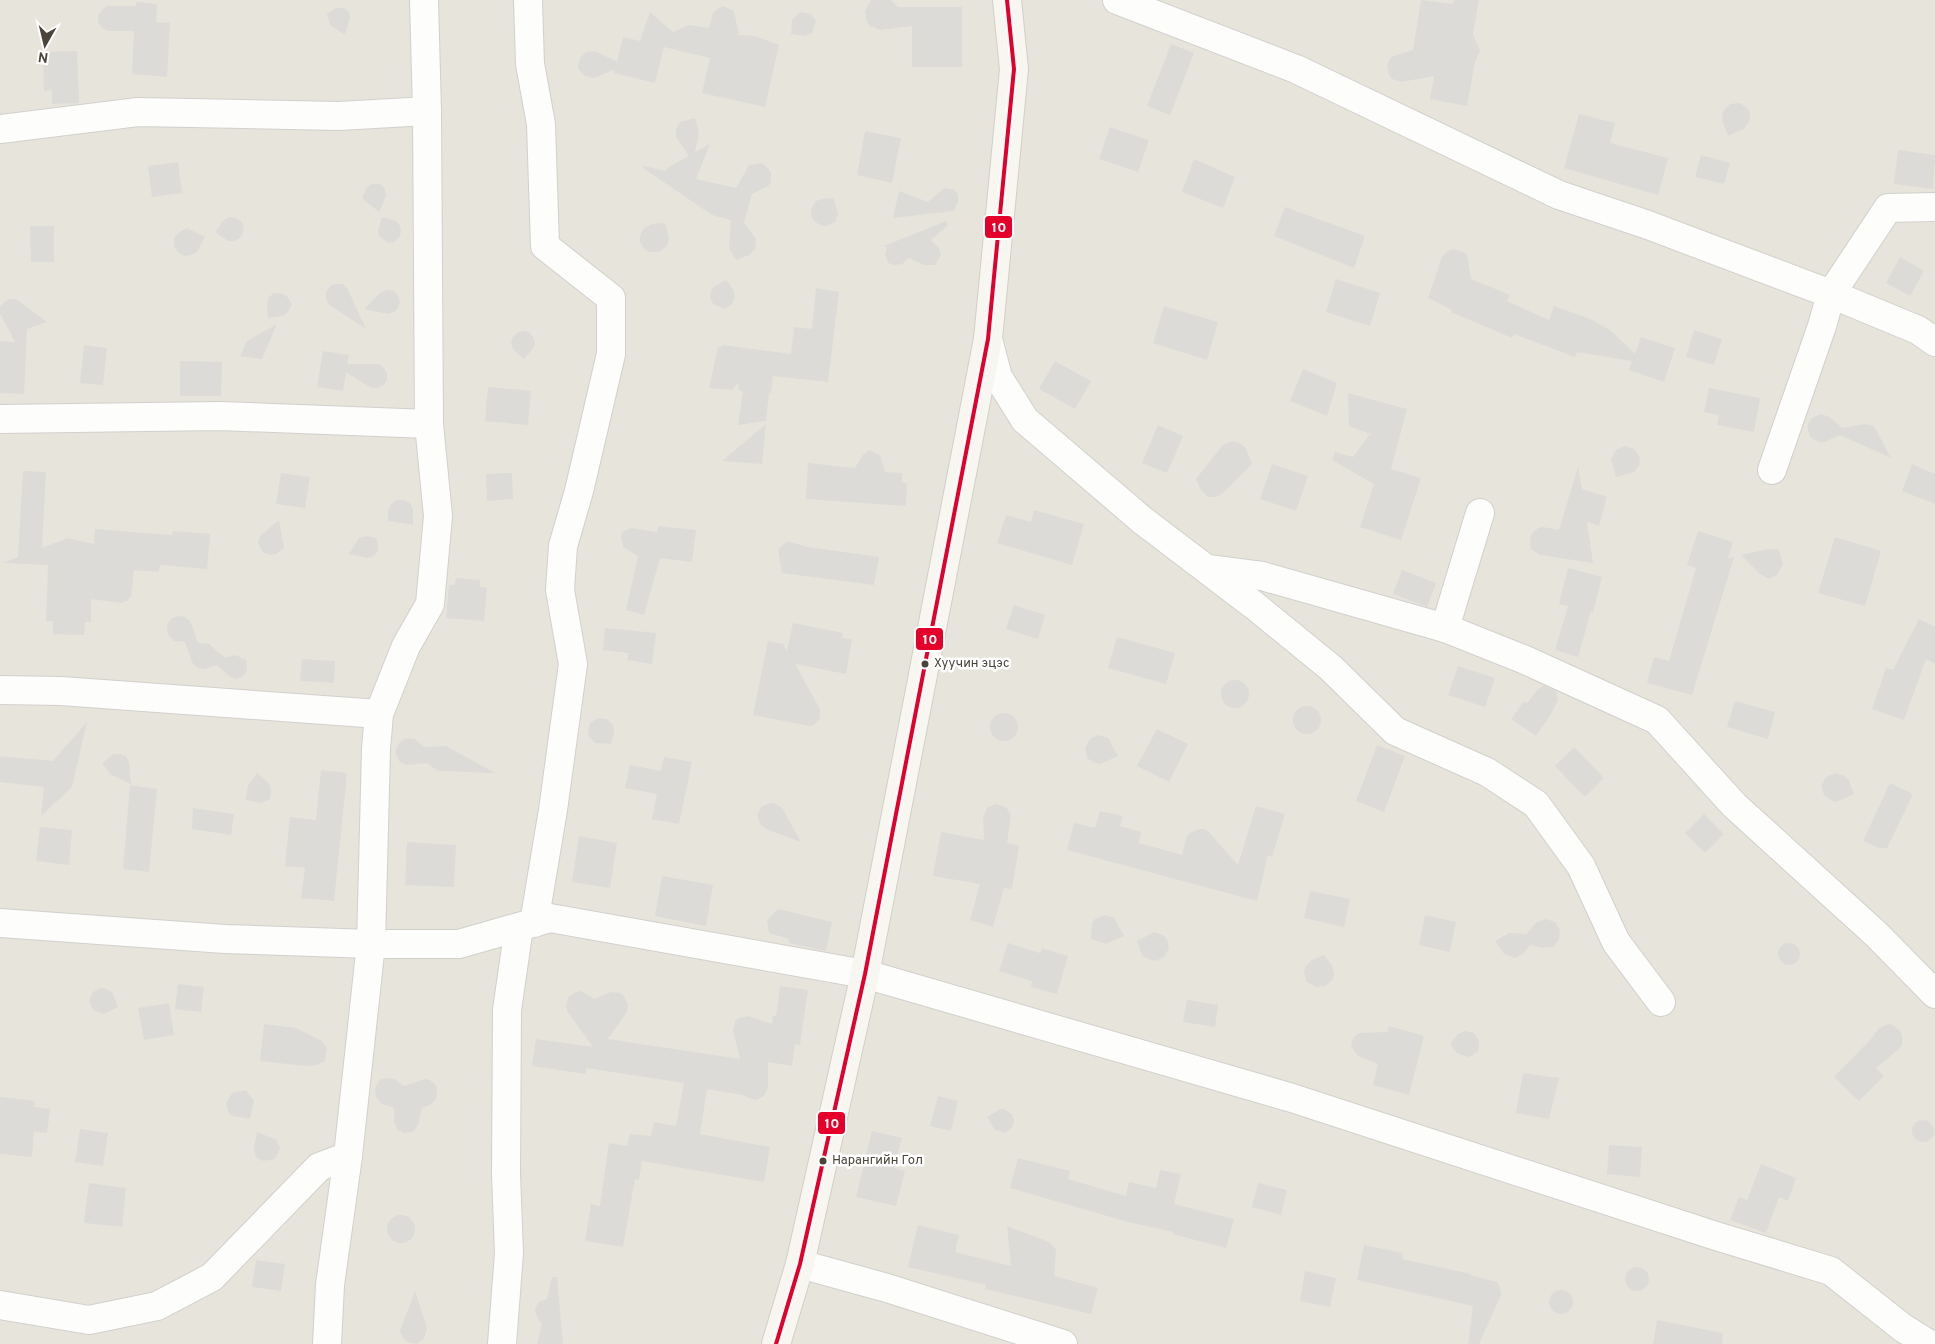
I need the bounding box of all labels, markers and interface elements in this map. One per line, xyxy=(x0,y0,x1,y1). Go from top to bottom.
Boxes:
north arrow xyxy=(20,20,70,70)
text: N xyxy=(37,47,50,66)
line badge: 10 xyxy=(984,215,1013,239)
text: 10 xyxy=(992,220,1006,237)
line badge: 10 xyxy=(915,627,944,651)
text: 10 xyxy=(923,632,937,649)
place label: Хуучин эцэс xyxy=(934,656,1009,672)
marker: Хуучин эцэс xyxy=(920,659,930,669)
line badge: 10 xyxy=(817,1111,846,1135)
text: 10 xyxy=(825,1116,839,1133)
place label: Нарангийн Гол xyxy=(832,1153,923,1169)
marker: Нарангийн Гол xyxy=(818,1156,828,1166)

